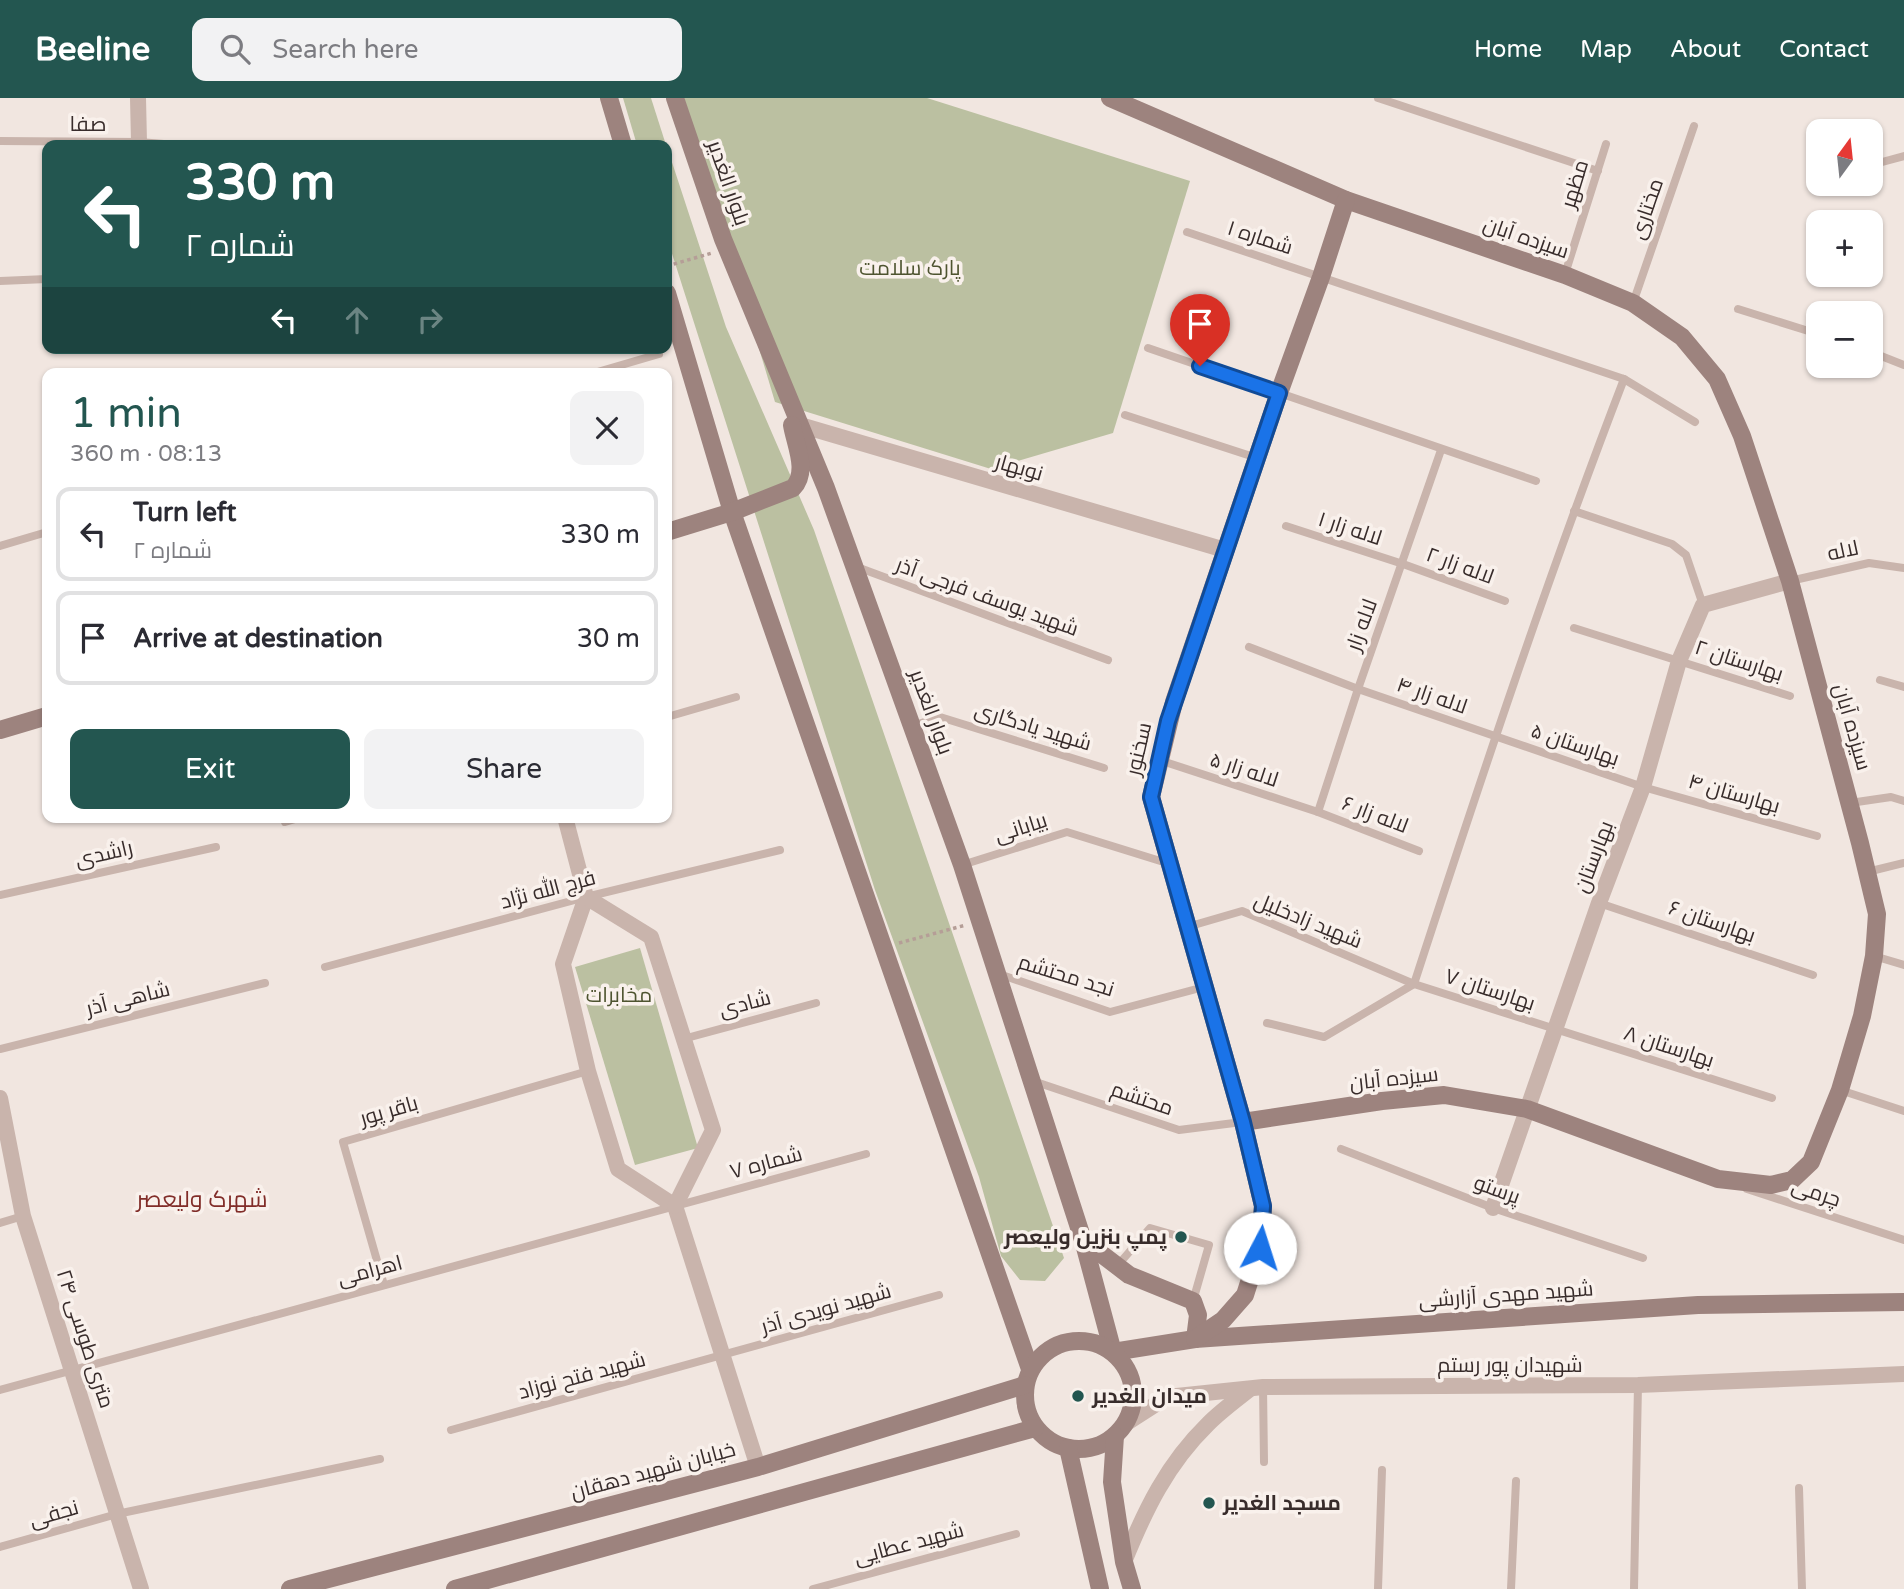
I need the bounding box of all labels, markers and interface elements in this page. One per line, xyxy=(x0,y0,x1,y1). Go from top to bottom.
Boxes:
search box xyxy=(192,18,682,81)
text: Beeline xyxy=(35,30,150,69)
icon: search xyxy=(216,30,254,68)
text: Search here xyxy=(272,34,418,65)
text: Home xyxy=(1474,35,1542,64)
text: Map xyxy=(1580,35,1632,64)
text: About xyxy=(1670,35,1741,64)
text: Contact xyxy=(1779,35,1869,64)
street label: صفا xyxy=(70,112,106,137)
north arrow xyxy=(1806,119,1883,196)
map controls xyxy=(1806,119,1883,378)
street label: بلوار الغدیر xyxy=(701,136,754,229)
text: 330 m xyxy=(185,154,335,213)
street label: مظهر xyxy=(1556,157,1594,212)
icon: left xyxy=(70,168,161,259)
street label: مختاری xyxy=(1625,175,1669,243)
button: + xyxy=(1806,210,1883,287)
street label: سیزده آبان xyxy=(1480,212,1572,264)
street label: شماره ۱ xyxy=(1224,216,1296,260)
text: شماره ۲ xyxy=(185,227,295,265)
park label: پارک سلامت xyxy=(859,256,961,282)
pin xyxy=(1170,294,1230,366)
icon: left xyxy=(265,301,303,339)
icon: ahead xyxy=(338,301,376,339)
icon: right xyxy=(411,301,449,339)
button: − xyxy=(1806,301,1883,378)
icon: arrive xyxy=(1181,305,1219,343)
text: 1 min xyxy=(70,388,182,439)
button: close xyxy=(570,391,644,465)
text: 360 m · 08:13 xyxy=(70,440,222,468)
street label: نوبهار xyxy=(991,449,1046,487)
text: Turn left xyxy=(133,497,236,528)
street label: لاله زار ۱ xyxy=(1315,507,1385,551)
icon: left xyxy=(74,515,112,553)
text: 330 m xyxy=(560,519,640,550)
street label: لاله xyxy=(1825,536,1861,566)
text: شماره ۲ xyxy=(133,537,212,565)
street label: لاله زار ۲ xyxy=(1423,542,1497,590)
street label: شهید یوسف فرجی آذر xyxy=(891,552,1082,642)
street label: لاله زار xyxy=(1341,596,1383,655)
icon: arrive xyxy=(74,619,112,657)
text: Arrive at destination xyxy=(133,623,383,654)
text: 30 m xyxy=(577,623,640,654)
street label: بهارستان ۲ xyxy=(1692,635,1786,687)
street label: بلوار الغدیر xyxy=(904,665,958,758)
street label: لاله زار ۴ xyxy=(1393,672,1471,720)
street label: سیزده آبان xyxy=(1828,681,1876,773)
street label: شهید یادگاری xyxy=(972,697,1094,757)
street label: بهارستان ۵ xyxy=(1528,718,1622,772)
street label: سخنور xyxy=(1121,720,1157,779)
button: Exit xyxy=(70,729,350,809)
button: Share xyxy=(364,729,644,809)
street label: لاله زار ۵ xyxy=(1207,747,1281,793)
street label: بهارستان ۴ xyxy=(1685,769,1783,819)
street label: لاله زار ۶ xyxy=(1338,791,1412,839)
street label: بیابانی xyxy=(991,808,1051,848)
street label: بهارستان xyxy=(1569,818,1619,896)
street label: راشدی xyxy=(73,835,135,873)
street label: فرج الله نژاد xyxy=(497,863,599,916)
street label: شهید زادخلیل xyxy=(1250,888,1366,954)
street label: بهارستان ۶ xyxy=(1665,895,1759,949)
street label: نجد محتشم xyxy=(1015,950,1117,1003)
street label: بهارستان ۷ xyxy=(1442,964,1538,1016)
street label: شاهی آذر xyxy=(82,977,173,1022)
park label: مخابرات xyxy=(586,983,652,1008)
street label: شادی xyxy=(716,985,774,1023)
street label: بهارستان ۸ xyxy=(1621,1021,1717,1073)
street label: سیزده آبان xyxy=(1348,1062,1440,1096)
street label: محتشم xyxy=(1107,1077,1176,1122)
street label: باقر پور xyxy=(356,1091,421,1132)
street label: شماره ۷ xyxy=(727,1141,805,1185)
street label: پرستو xyxy=(1470,1170,1524,1211)
street label: چرمی xyxy=(1788,1173,1844,1214)
district label: شهرک ولیعصر xyxy=(134,1186,268,1214)
position arrow xyxy=(1223,1211,1297,1285)
place label: پمپ بنزین ولیعصر xyxy=(1003,1225,1167,1252)
marker: پمپ بنزین ولیعصر xyxy=(1173,1229,1189,1245)
street label: اهرامی xyxy=(335,1250,405,1292)
street label: ۲۴ متری طوسی xyxy=(51,1266,119,1412)
street label: شهید مهدی آزارشی xyxy=(1418,1276,1594,1314)
street label: شهید نویدی آذر xyxy=(757,1278,894,1340)
street label: شهید فتح نوزاد xyxy=(516,1347,649,1406)
street label: شهیدان پور رستم xyxy=(1437,1353,1583,1379)
place label: میدان الغدیر xyxy=(1091,1384,1207,1409)
marker: میدان الغدیر xyxy=(1070,1388,1086,1404)
street label: خیابان شهید دهقان xyxy=(568,1437,738,1505)
place label: مسجد الغدیر xyxy=(1222,1491,1341,1516)
street label: نجفی xyxy=(26,1495,82,1533)
marker: مسجد الغدیر xyxy=(1201,1495,1217,1511)
street label: شهید عطایی xyxy=(851,1517,967,1571)

